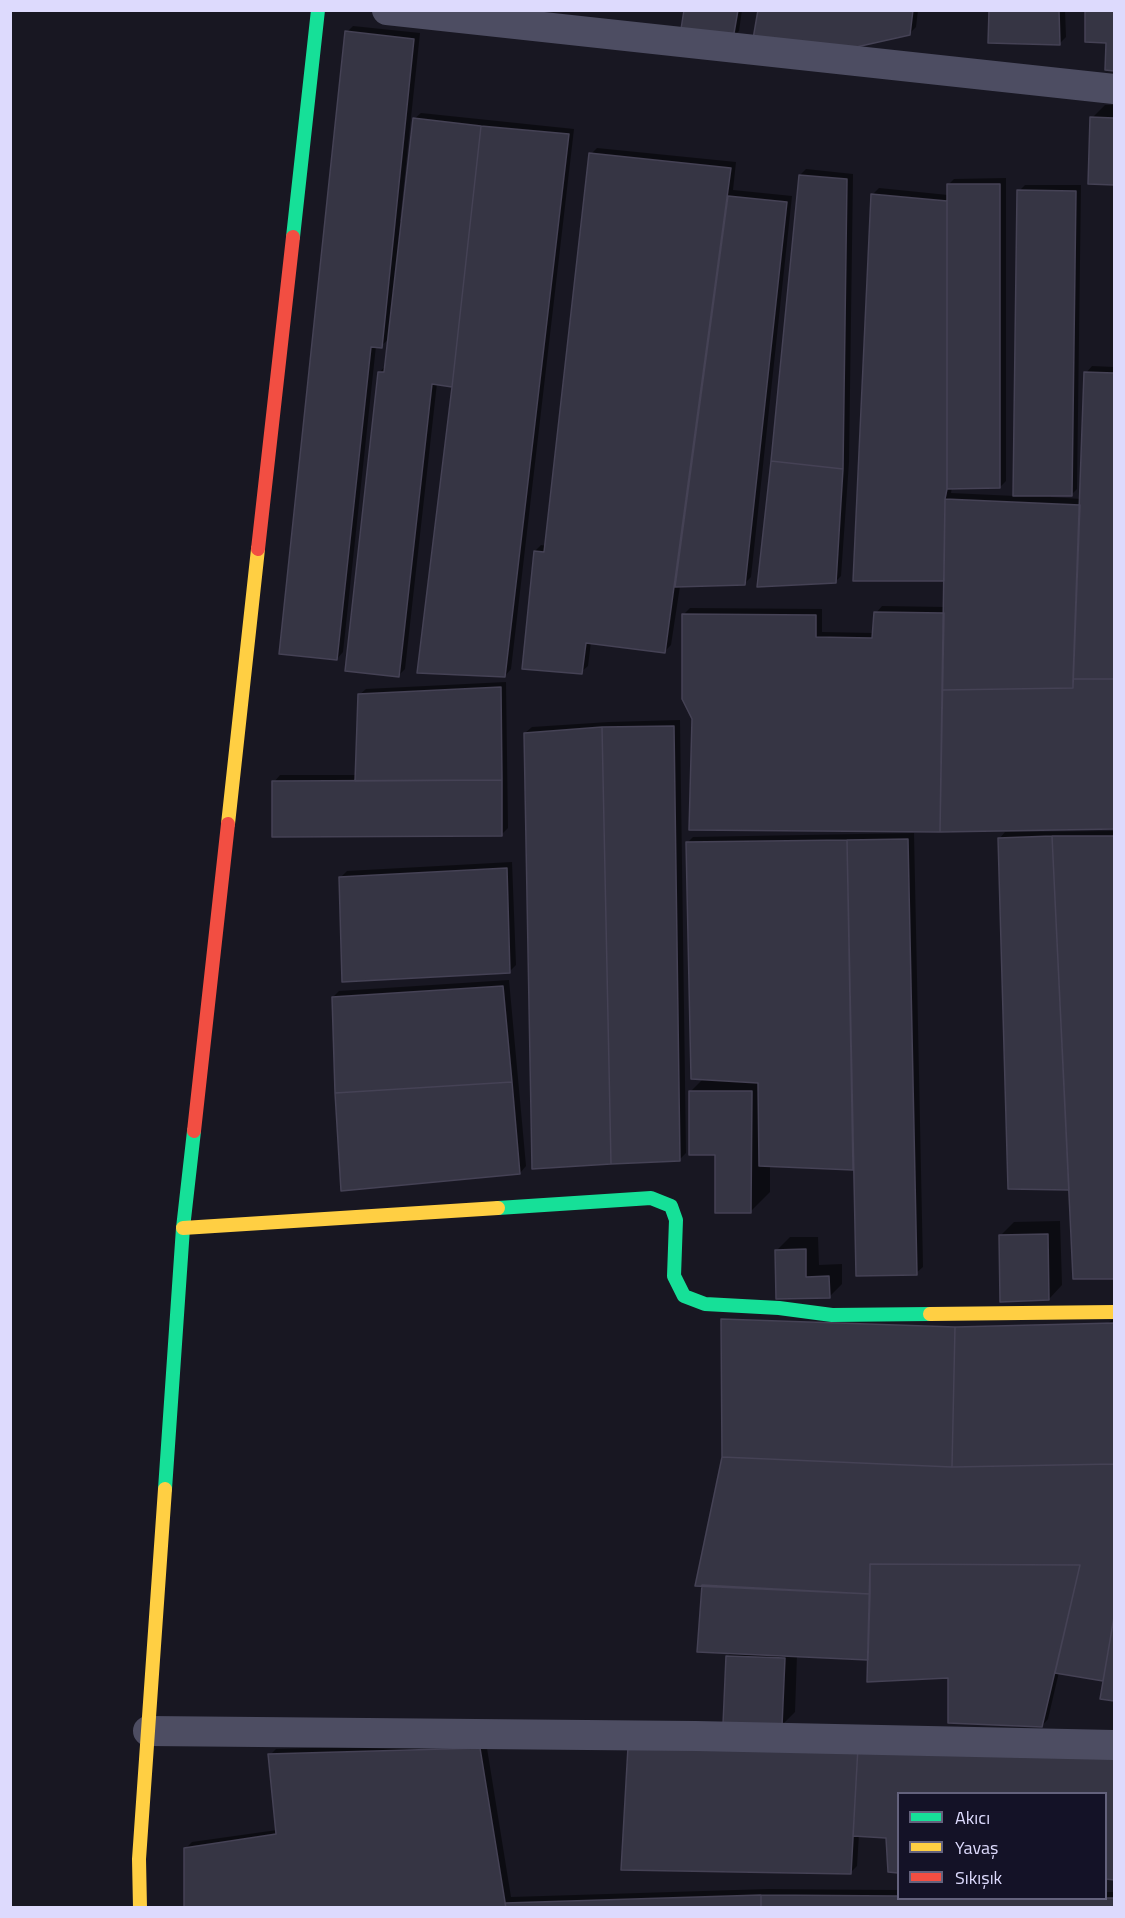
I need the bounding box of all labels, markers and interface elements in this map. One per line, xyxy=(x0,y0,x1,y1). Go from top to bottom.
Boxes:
legend xyxy=(897,1792,1107,1900)
text: Akıcı xyxy=(955,1804,990,1831)
text: Yavaş xyxy=(955,1834,998,1861)
text: Sıkışık xyxy=(955,1864,1002,1891)

